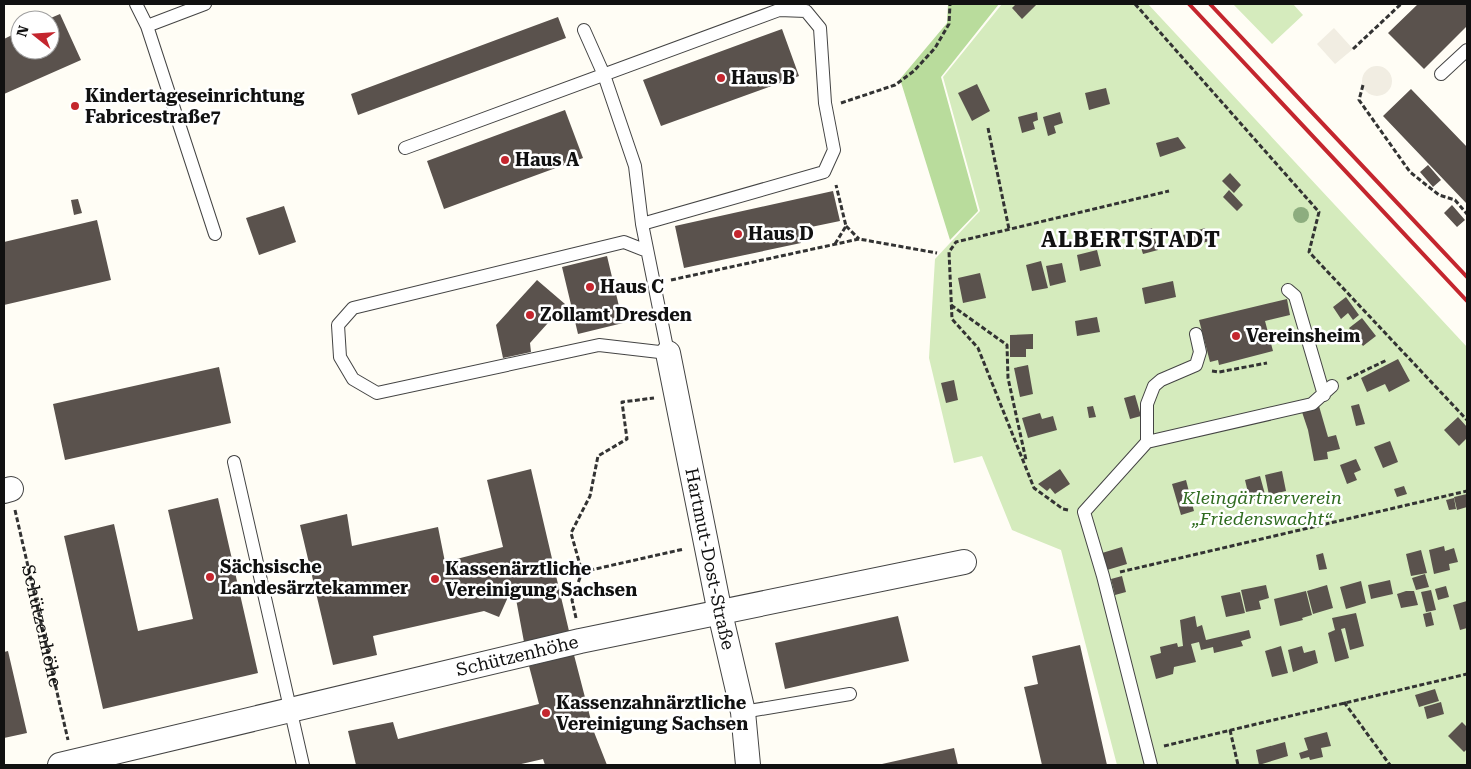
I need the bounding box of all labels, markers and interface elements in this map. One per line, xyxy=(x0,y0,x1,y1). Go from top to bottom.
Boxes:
north arrow xyxy=(10,10,60,60)
text: N xyxy=(13,23,32,39)
place label: Haus B xyxy=(731,67,795,88)
marker: Haus B xyxy=(715,72,727,84)
place label: Kindertageseinrichtung Fabricestraße7 xyxy=(85,85,305,127)
marker: Kindertageseinrichtung Fabricestraße7 xyxy=(69,100,81,112)
place label: Haus A xyxy=(515,149,579,170)
marker: Haus A xyxy=(499,154,511,166)
place label: Haus D xyxy=(748,223,814,244)
district label: ALBERTSTADT xyxy=(1041,227,1221,252)
marker: Haus D xyxy=(732,228,744,240)
place label: Haus C xyxy=(600,276,664,297)
marker: Haus C xyxy=(584,281,596,293)
place label: Zollamt Dresden xyxy=(540,304,692,325)
marker: Zollamt Dresden xyxy=(524,309,536,321)
place label: Vereinsheim xyxy=(1246,325,1361,346)
marker: Vereinsheim xyxy=(1230,330,1242,342)
street label: Hartmut-Dost-Straße xyxy=(681,466,739,652)
park label: Kleingärtnerverein „Friedenswacht“ xyxy=(1181,487,1342,529)
place label: Sächsische Landesärztekammer xyxy=(220,556,408,598)
place label: Kassenärztliche Vereinigung Sachsen xyxy=(445,558,637,600)
street label: Schützenhöhe xyxy=(18,563,67,689)
marker: Sächsische Landesärztekammer xyxy=(204,571,216,583)
marker: Kassenärztliche Vereinigung Sachsen xyxy=(429,573,441,585)
street label: Schützenhöhe xyxy=(454,631,580,680)
place label: Kassenzahnärztliche Vereinigung Sachsen xyxy=(556,692,748,734)
marker: Kassenzahnärztliche Vereinigung Sachsen xyxy=(540,707,552,719)

